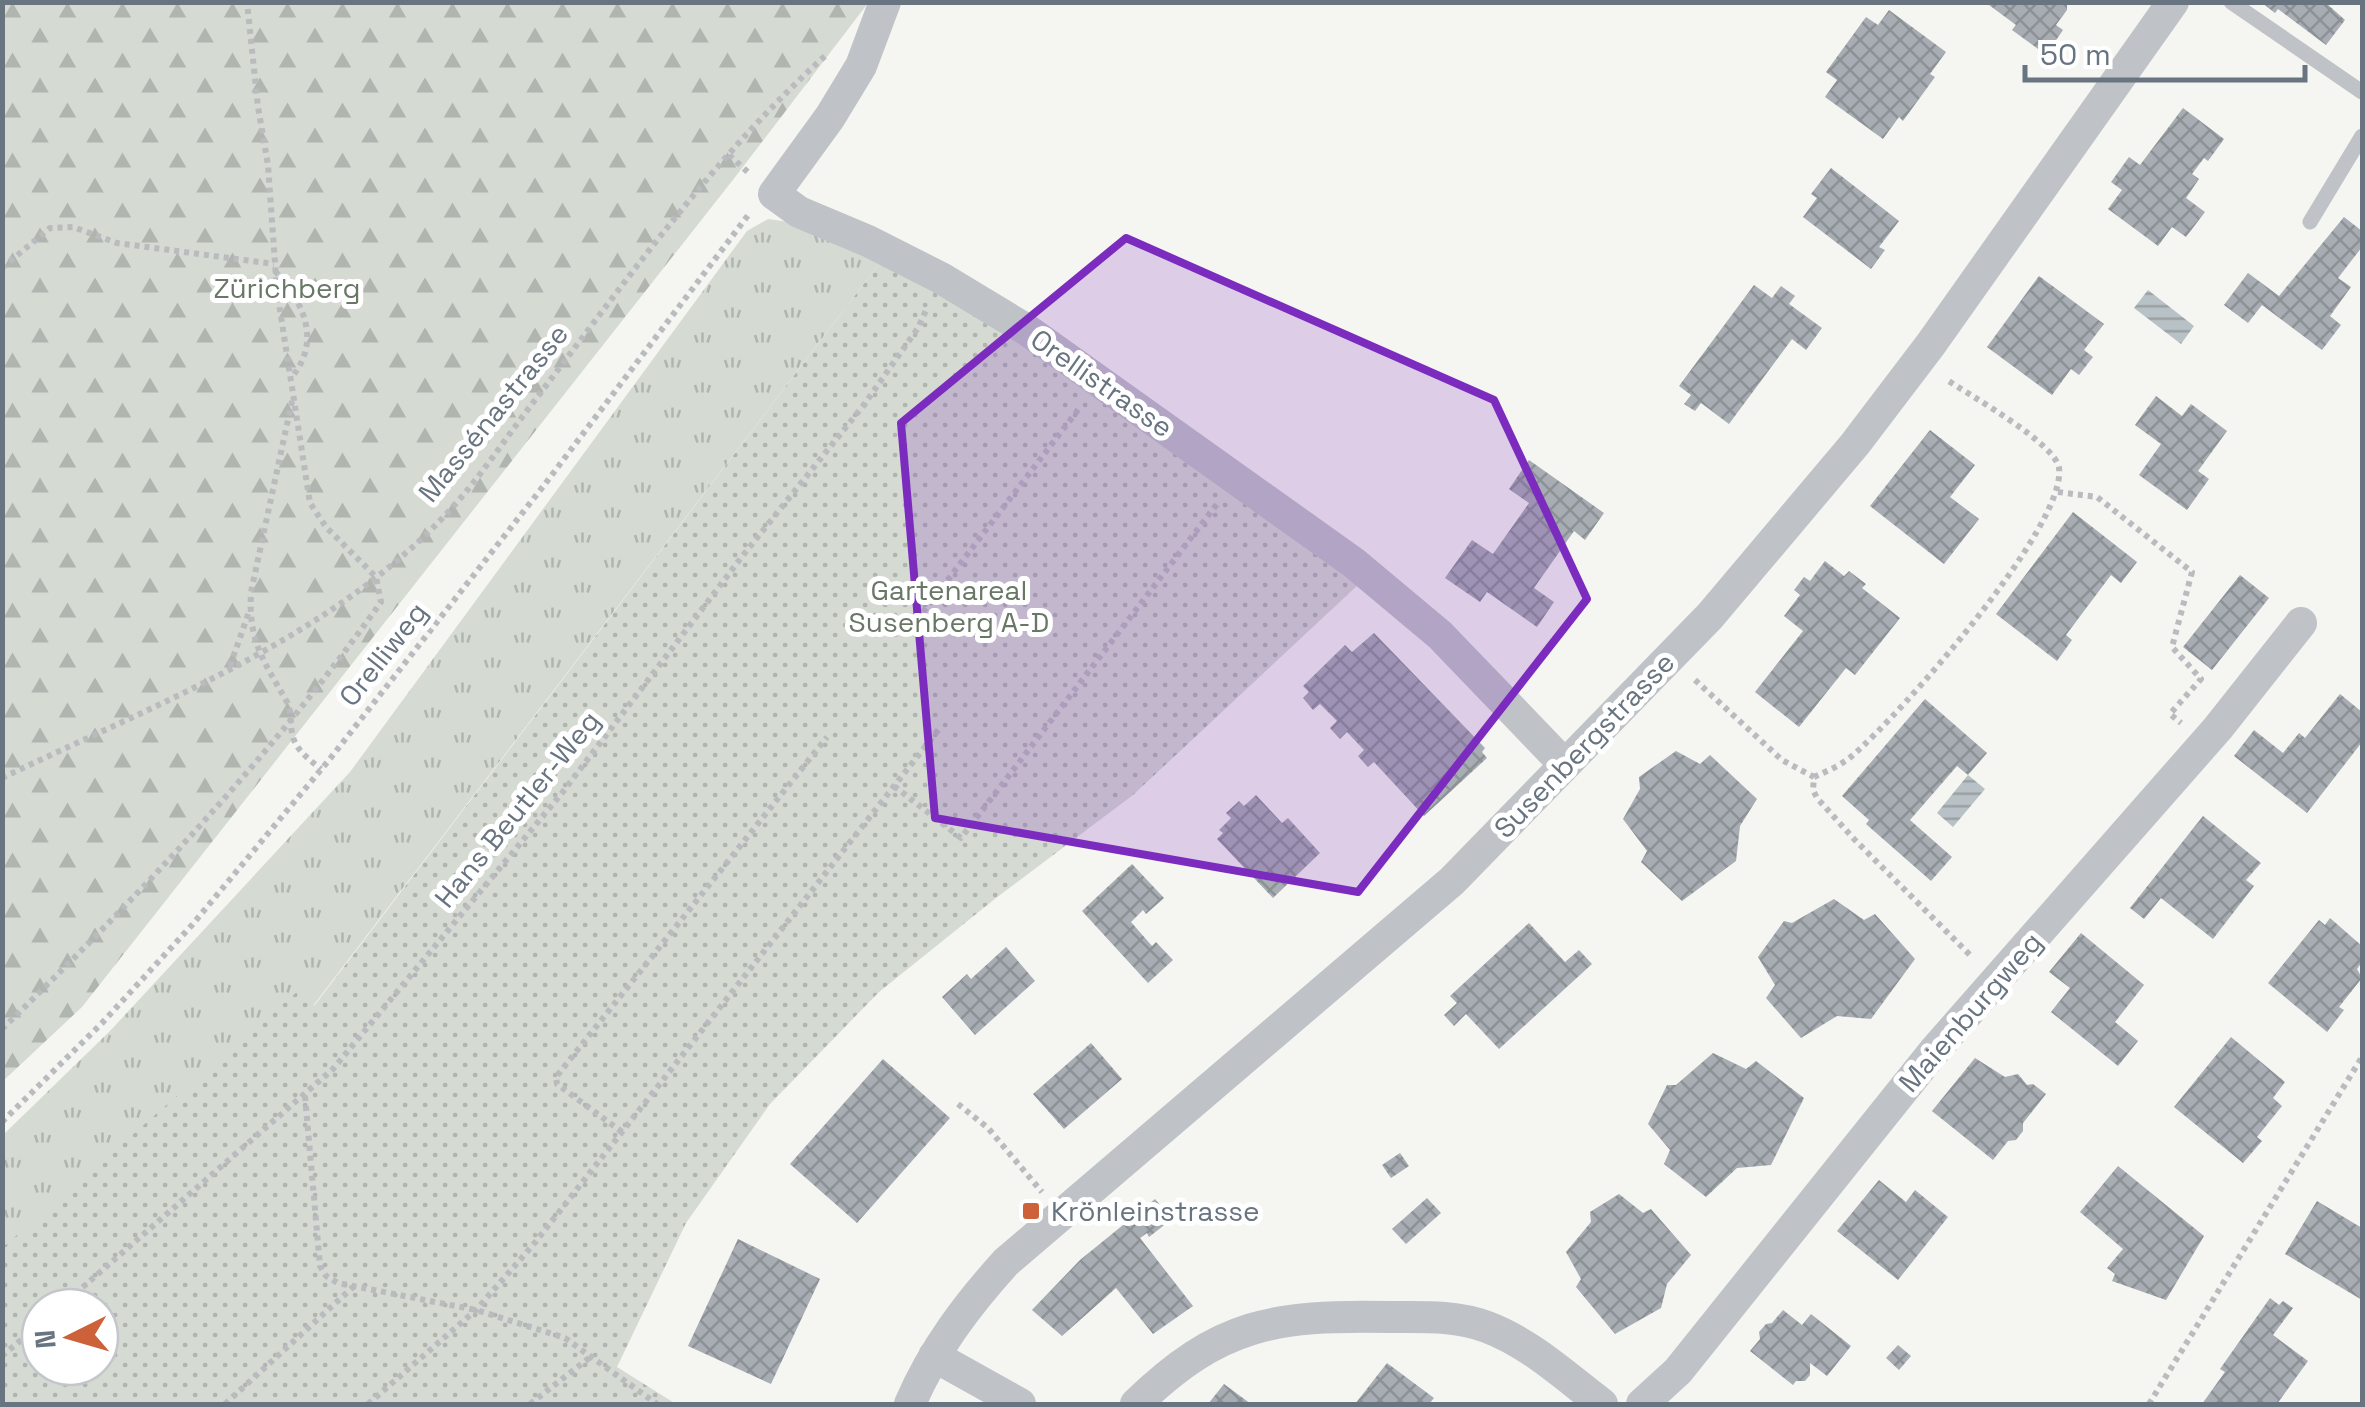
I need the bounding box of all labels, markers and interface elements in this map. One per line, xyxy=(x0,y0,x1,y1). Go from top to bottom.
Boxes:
scale bar xyxy=(2025,20,2305,82)
text: 50 m xyxy=(2040,35,2111,74)
park label: Zürichberg xyxy=(213,270,361,306)
street label: Massénastrasse xyxy=(410,317,576,509)
street label: Orellistrasse xyxy=(1024,321,1180,445)
park label: Gartenareal Susenberg A-D xyxy=(849,572,1049,640)
street label: Orelliweg xyxy=(331,595,435,713)
street label: Susenbergstrasse xyxy=(1486,644,1682,846)
street label: Hans Beutler-Weg xyxy=(427,703,607,915)
street label: Maienburgweg xyxy=(1891,924,2049,1100)
place label: Krönleinstrasse xyxy=(1051,1193,1260,1229)
marker: Krönleinstrasse xyxy=(1020,1200,1042,1222)
north arrow xyxy=(20,1287,120,1387)
text: N xyxy=(26,1328,64,1350)

